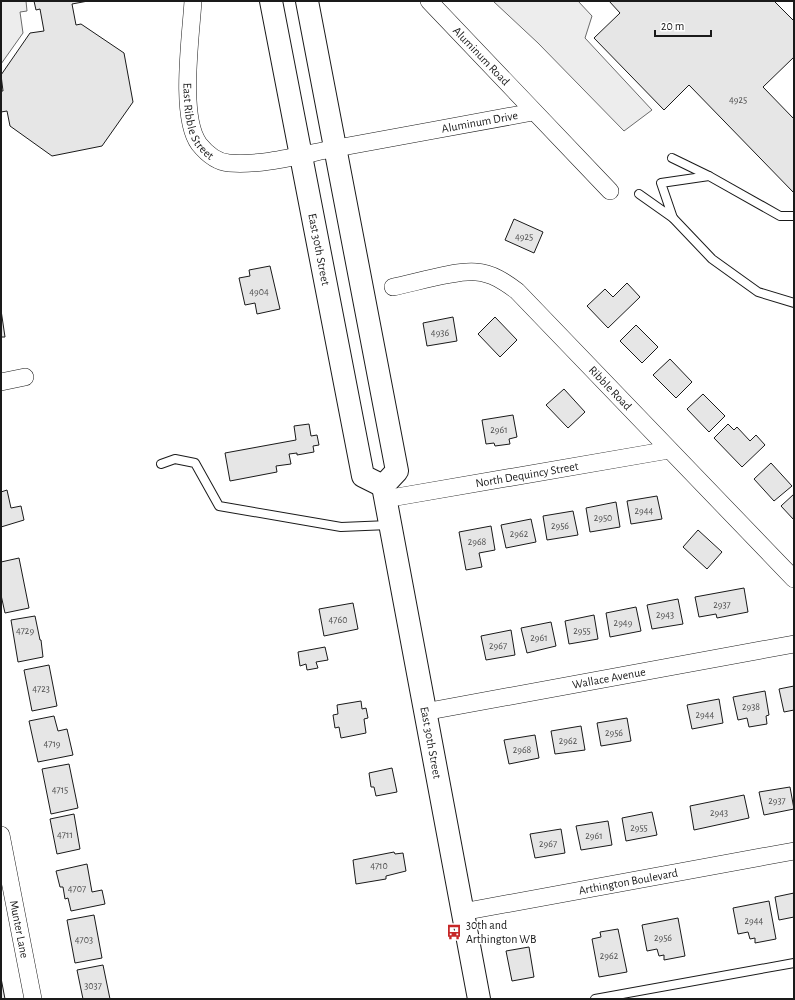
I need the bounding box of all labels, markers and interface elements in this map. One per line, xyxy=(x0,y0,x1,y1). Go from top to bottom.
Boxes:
scale bar xyxy=(655,12,711,38)
text: 20 m xyxy=(661,20,684,32)
street label: Aluminum Road xyxy=(451,24,512,88)
street label: East Ribble Street xyxy=(182,83,216,162)
house number: 4925 xyxy=(729,95,747,105)
street label: Aluminum Drive xyxy=(441,109,519,135)
street label: East 30th Street xyxy=(306,212,332,287)
house number: 4925 xyxy=(515,232,533,242)
house number: 4904 xyxy=(249,287,269,297)
house number: 4936 xyxy=(431,328,449,338)
street label: Ribble Road xyxy=(586,364,634,412)
house number: 2961 xyxy=(490,425,508,435)
street label: North Dequincy Street xyxy=(474,460,580,489)
house number: 2944 xyxy=(635,506,654,516)
house number: 2950 xyxy=(594,513,612,523)
house number: 2956 xyxy=(551,521,569,531)
house number: 2962 xyxy=(510,529,529,539)
house number: 2968 xyxy=(468,537,487,547)
house number: 2937 xyxy=(713,600,731,610)
house number: 2943 xyxy=(656,610,674,620)
house number: 4760 xyxy=(329,615,347,625)
house number: 2949 xyxy=(614,618,633,628)
house number: 4729 xyxy=(16,626,34,636)
house number: 2955 xyxy=(573,626,591,636)
house number: 2961 xyxy=(530,633,548,643)
house number: 2967 xyxy=(489,641,507,651)
street label: Wallace Avenue xyxy=(571,665,647,691)
house number: 4723 xyxy=(32,684,50,694)
house number: 2938 xyxy=(742,702,760,712)
street label: East 30th Street xyxy=(418,706,444,780)
house number: 2944 xyxy=(696,710,715,720)
house number: 2956 xyxy=(605,728,623,738)
house number: 2962 xyxy=(559,736,578,746)
house number: 4719 xyxy=(43,739,61,749)
house number: 2968 xyxy=(513,745,532,755)
house number: 4715 xyxy=(52,785,68,795)
house number: 2937 xyxy=(768,796,786,806)
house number: 2943 xyxy=(710,808,728,818)
house number: 2955 xyxy=(630,823,648,833)
house number: 4711 xyxy=(57,830,73,840)
house number: 2961 xyxy=(585,831,603,841)
house number: 2967 xyxy=(539,839,557,849)
house number: 4710 xyxy=(370,861,388,871)
street label: Arthington Boulevard xyxy=(578,866,679,896)
house number: 4707 xyxy=(68,884,86,894)
street label: Munter Lane xyxy=(8,899,31,959)
house number: 2944 xyxy=(745,916,764,926)
place label: 30th and Arthington WB xyxy=(466,919,536,945)
bus stop icon: 30th and Arthington WB xyxy=(445,923,463,941)
house number: 2956 xyxy=(654,933,672,943)
house number: 4703 xyxy=(75,935,93,945)
house number: 2962 xyxy=(600,951,619,961)
house number: 3037 xyxy=(84,981,102,991)

